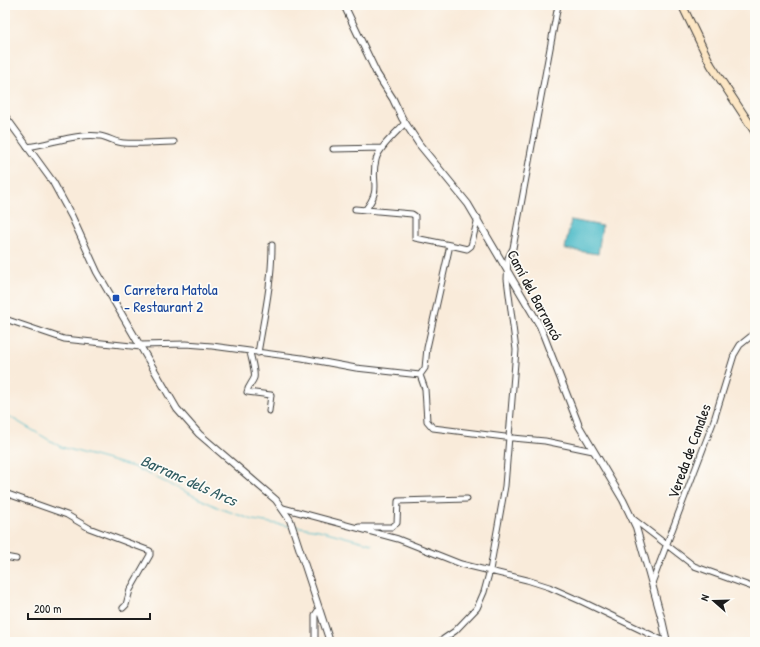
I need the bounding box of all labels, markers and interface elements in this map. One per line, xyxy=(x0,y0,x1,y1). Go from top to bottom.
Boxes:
street label: Camí del Barrancó xyxy=(502,246,568,344)
place label: Carretera Matola - Restaurant 2 xyxy=(124,279,218,317)
marker: Carretera Matola - Restaurant 2 xyxy=(111,293,121,303)
street label: Vereda de Canales xyxy=(662,401,716,501)
water label: Barranc dels Arcs xyxy=(137,449,242,512)
north arrow xyxy=(694,581,734,621)
text: N xyxy=(697,592,712,603)
scale bar xyxy=(28,595,150,621)
text: 200 m xyxy=(34,600,61,617)

